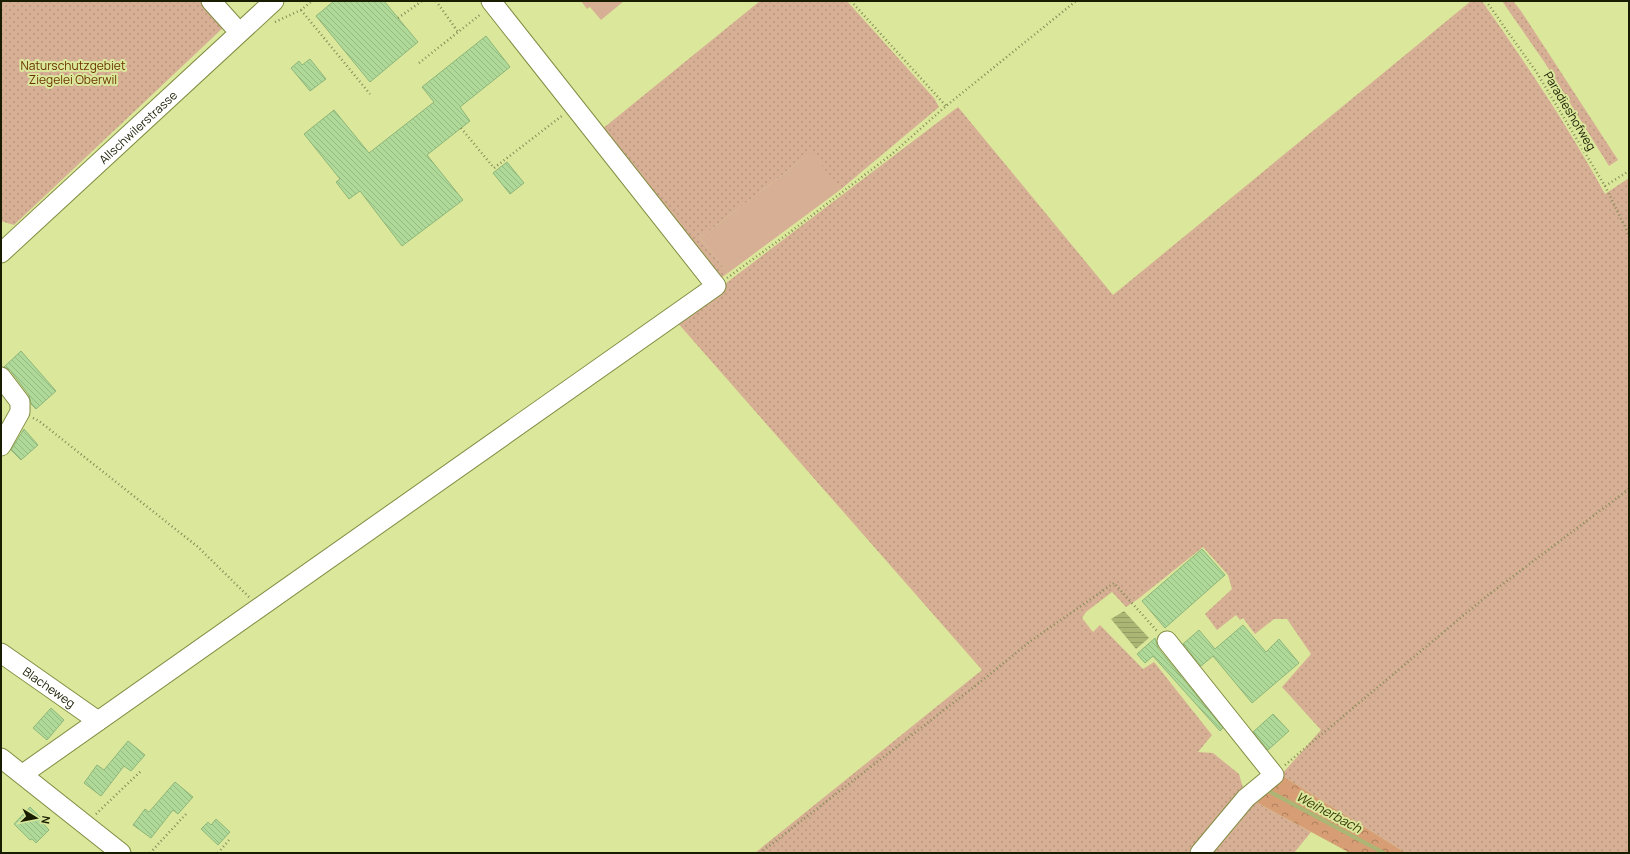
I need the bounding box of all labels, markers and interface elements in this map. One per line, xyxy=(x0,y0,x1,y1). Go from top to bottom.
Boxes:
park label: Naturschutzgebiet Ziegelei Oberwil xyxy=(20,57,126,88)
street label: Paradieshofweg xyxy=(1540,68,1600,154)
street label: Allschwilerstrasse xyxy=(95,86,180,167)
street label: Blacheweg xyxy=(20,663,79,711)
water label: Weiherbach xyxy=(1293,787,1366,837)
north arrow xyxy=(16,798,56,838)
text: N xyxy=(38,815,54,825)

